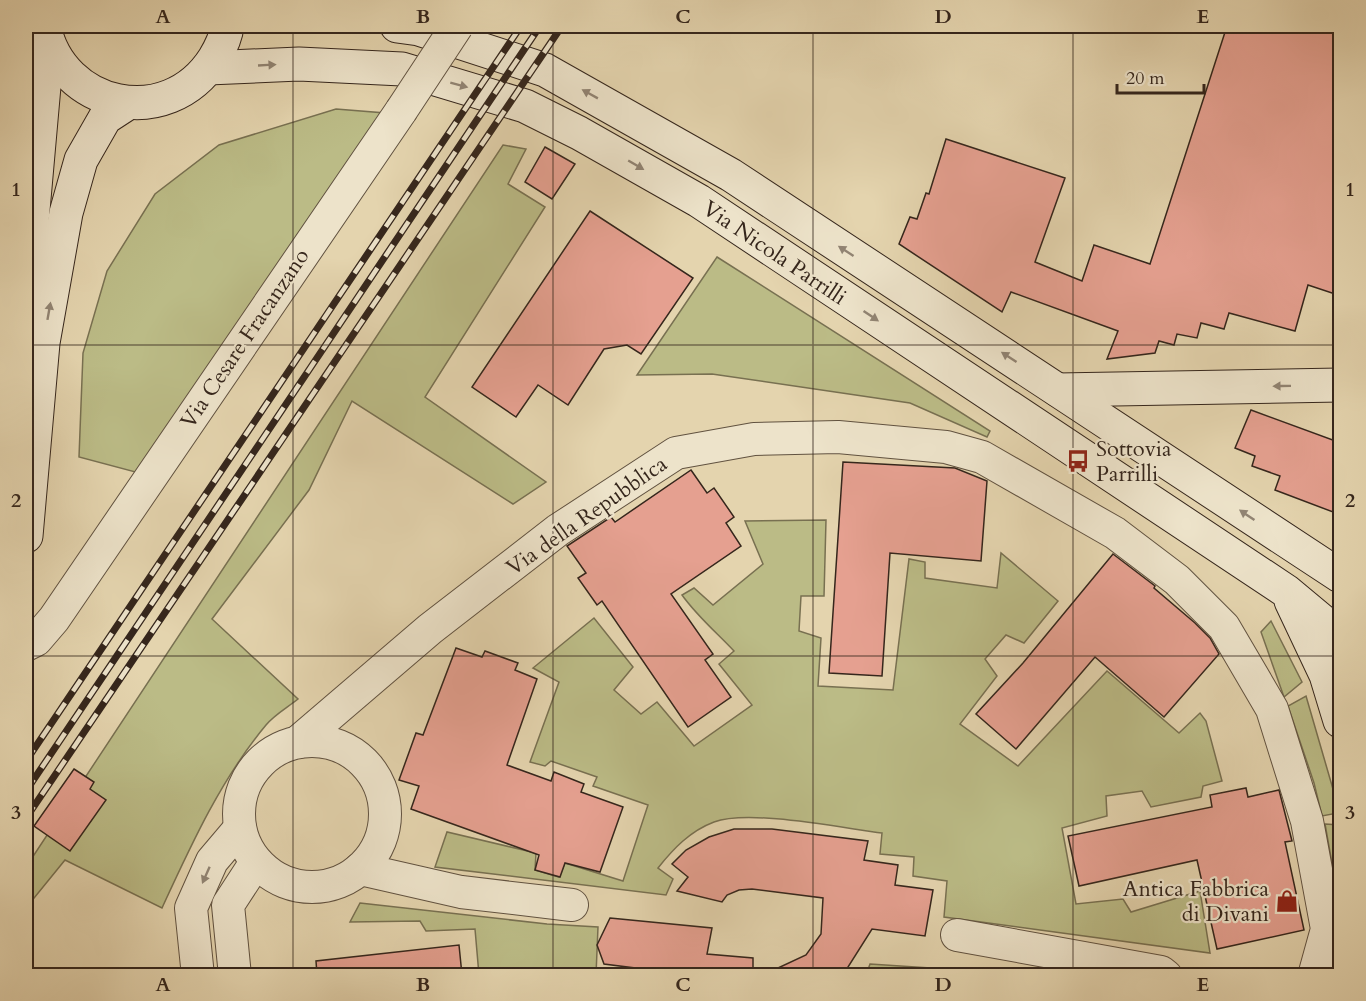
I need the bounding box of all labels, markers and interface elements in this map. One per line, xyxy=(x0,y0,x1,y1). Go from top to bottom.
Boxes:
text: A xyxy=(155,3,171,30)
text: B xyxy=(416,3,430,30)
text: C xyxy=(675,3,691,30)
text: D xyxy=(934,3,952,30)
text: E xyxy=(1197,3,1209,30)
scale bar xyxy=(1117,57,1204,95)
one-way arrow xyxy=(257,61,276,70)
text: 20 m xyxy=(1126,66,1165,91)
one-way arrow xyxy=(450,80,468,90)
one-way arrow xyxy=(581,89,598,99)
one-way arrow xyxy=(628,160,644,171)
text: 1 xyxy=(11,176,21,203)
text: 1 xyxy=(1345,176,1355,203)
street label: Via Nicola Parrilli xyxy=(696,193,852,312)
street label: Via Cesare Fracanzano xyxy=(173,243,316,435)
one-way arrow xyxy=(838,245,854,256)
one-way arrow xyxy=(45,301,54,320)
one-way arrow xyxy=(863,310,879,321)
one-way arrow xyxy=(1001,352,1017,363)
one-way arrow xyxy=(1273,381,1292,391)
place label: Sottovia Parrilli xyxy=(1096,434,1172,489)
bus stop icon: Sottovia Parrilli xyxy=(1065,448,1091,474)
street label: Via della Repubblica xyxy=(500,449,673,583)
text: 2 xyxy=(11,487,21,514)
text: 2 xyxy=(1345,487,1355,514)
one-way arrow xyxy=(1239,510,1255,521)
text: 3 xyxy=(11,799,21,826)
text: 3 xyxy=(1345,799,1355,826)
one-way arrow xyxy=(201,866,211,884)
place label: Antica Fabbrica di Divani xyxy=(1123,874,1269,929)
shop icon: Antica Fabbrica di Divani xyxy=(1274,888,1300,914)
text: A xyxy=(155,971,171,998)
text: B xyxy=(416,971,430,998)
text: C xyxy=(675,971,691,998)
text: D xyxy=(934,971,952,998)
text: E xyxy=(1197,971,1209,998)

